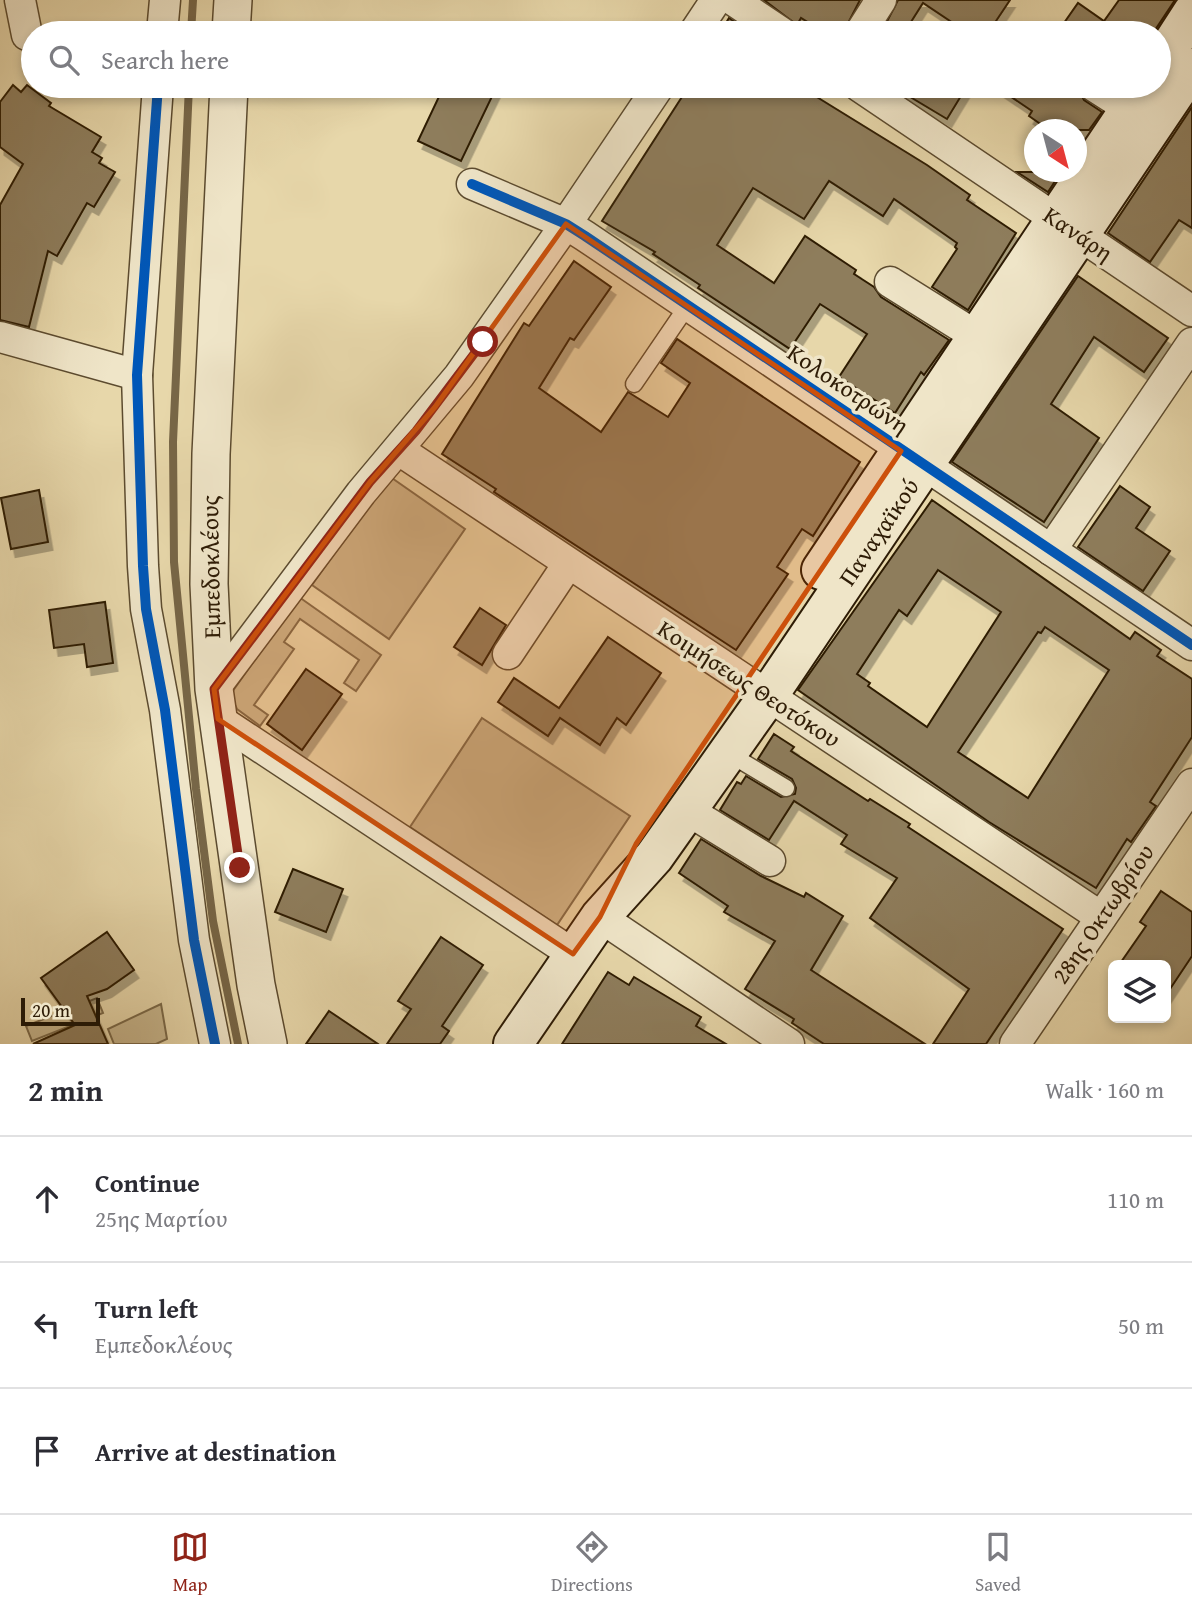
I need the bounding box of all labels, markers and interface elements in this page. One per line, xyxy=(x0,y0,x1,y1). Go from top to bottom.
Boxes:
search box xyxy=(21,21,1171,98)
text: Search here xyxy=(101,40,229,79)
icon: search xyxy=(45,41,83,79)
north arrow xyxy=(1024,119,1087,182)
street label: Κανάρη xyxy=(1036,197,1120,270)
route start xyxy=(467,326,498,357)
street label: Κολοκοτρώνη xyxy=(780,335,916,442)
street label: Παναχαϊκού xyxy=(830,471,927,592)
street label: Εμπεδοκλέους xyxy=(192,495,229,639)
street label: Κοιμήσεως Θεοτόκου xyxy=(651,611,848,756)
street label: 28ης Οκτωβρίου xyxy=(1043,837,1162,991)
route end xyxy=(224,852,255,883)
map controls xyxy=(1108,960,1171,1023)
button: layers xyxy=(1108,960,1171,1023)
scale bar xyxy=(21,995,100,1027)
text: 20 m xyxy=(32,996,70,1024)
text: 2 min xyxy=(28,1068,103,1112)
text: Walk · 160 m xyxy=(1045,1073,1164,1106)
text: Continue xyxy=(95,1163,200,1202)
icon: ahead xyxy=(28,1180,66,1218)
text: 110 m xyxy=(1107,1183,1164,1216)
text: 25ης Μαρτίου xyxy=(95,1202,228,1235)
text: Turn left xyxy=(95,1289,198,1328)
icon: left xyxy=(28,1306,66,1344)
text: 50 m xyxy=(1118,1309,1164,1342)
text: Εμπεδοκλέους xyxy=(95,1328,233,1361)
icon: arrive xyxy=(28,1432,66,1470)
text: Arrive at destination xyxy=(95,1432,336,1471)
tab: Map xyxy=(171,1528,209,1598)
tab: Directions xyxy=(551,1528,633,1598)
tab: Saved xyxy=(975,1528,1021,1598)

